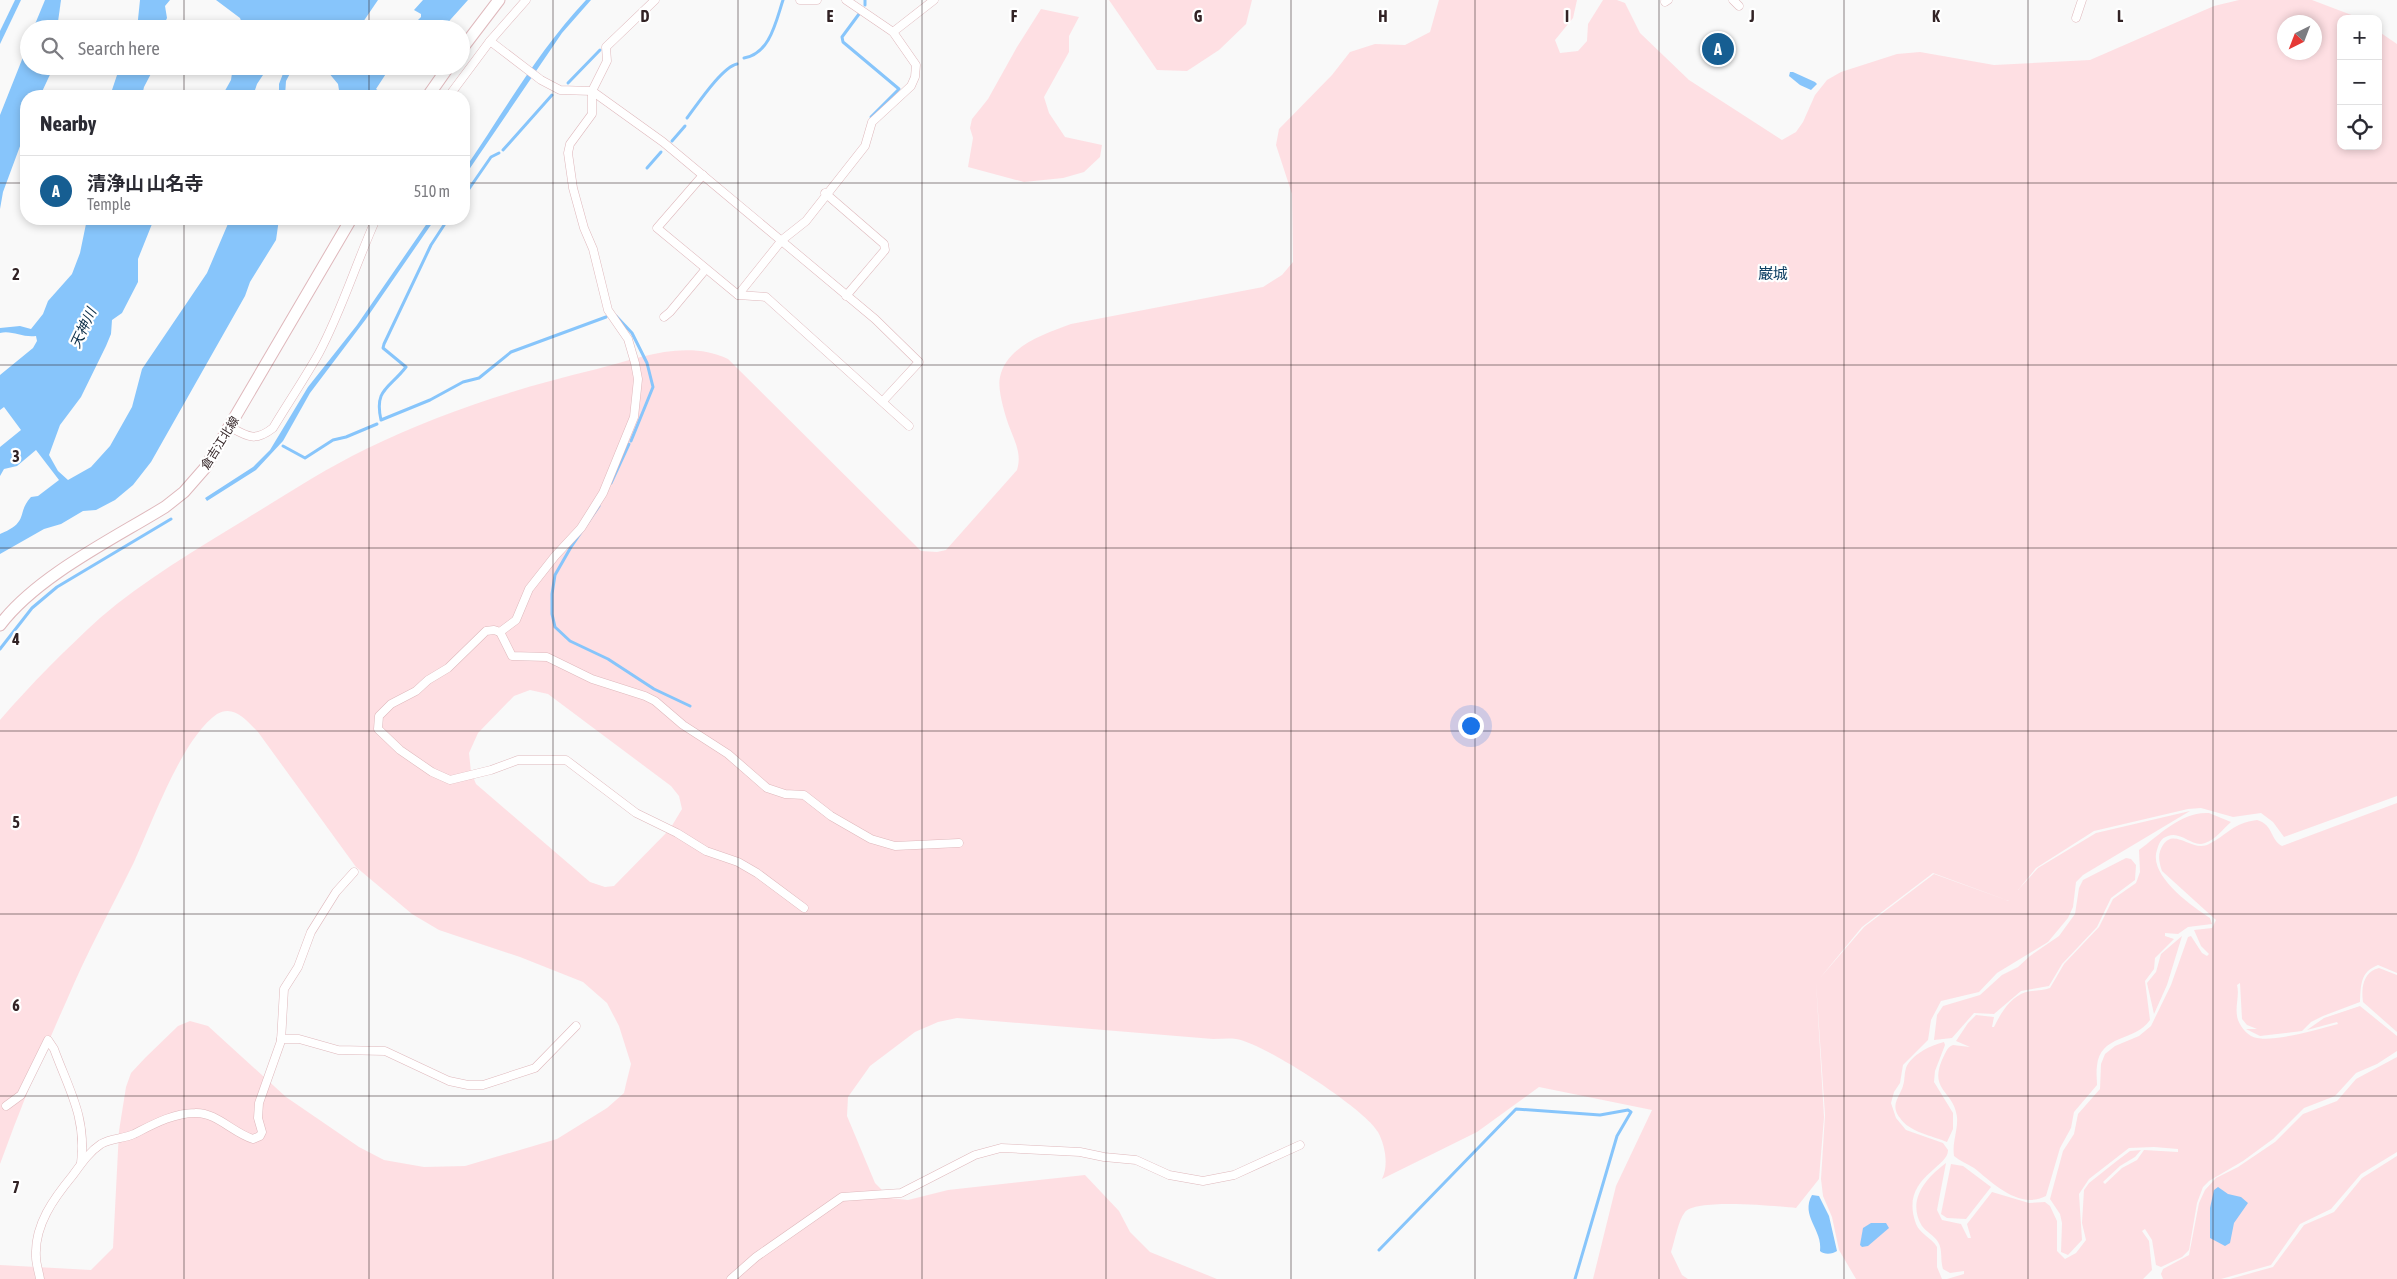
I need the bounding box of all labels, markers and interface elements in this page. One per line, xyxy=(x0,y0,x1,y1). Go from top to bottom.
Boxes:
text: D xyxy=(641,7,650,25)
text: E xyxy=(827,7,834,25)
text: F xyxy=(1011,7,1018,25)
text: G xyxy=(1194,7,1203,25)
text: H xyxy=(1378,7,1388,25)
text: I xyxy=(1565,7,1569,25)
text: J xyxy=(1748,7,1755,25)
text: K xyxy=(1932,7,1940,25)
text: L xyxy=(2117,7,2124,25)
north arrow xyxy=(2277,15,2322,60)
map controls xyxy=(2337,15,2382,150)
button: + xyxy=(2337,15,2382,60)
search box xyxy=(20,20,470,75)
pin: A xyxy=(1702,30,1734,68)
icon: search xyxy=(38,34,66,62)
text: Search here xyxy=(78,37,160,59)
button: − xyxy=(2337,60,2382,105)
button: locate xyxy=(2337,105,2382,150)
text: Nearby xyxy=(40,111,96,135)
text: 清浄山 山名寺 xyxy=(87,172,204,194)
text: A xyxy=(52,182,60,200)
text: 510 m xyxy=(414,182,450,200)
text: Temple xyxy=(87,195,131,213)
text: 2 xyxy=(12,265,20,283)
district label: 巌城 xyxy=(1758,265,1788,282)
water label: 天神川 xyxy=(67,304,100,350)
street label: 倉吉江北線 xyxy=(198,414,242,472)
text: 3 xyxy=(12,447,20,465)
text: 4 xyxy=(11,630,20,648)
your location xyxy=(1458,713,1484,739)
text: 5 xyxy=(12,813,20,831)
text: 6 xyxy=(12,996,20,1014)
text: 7 xyxy=(12,1178,20,1196)

